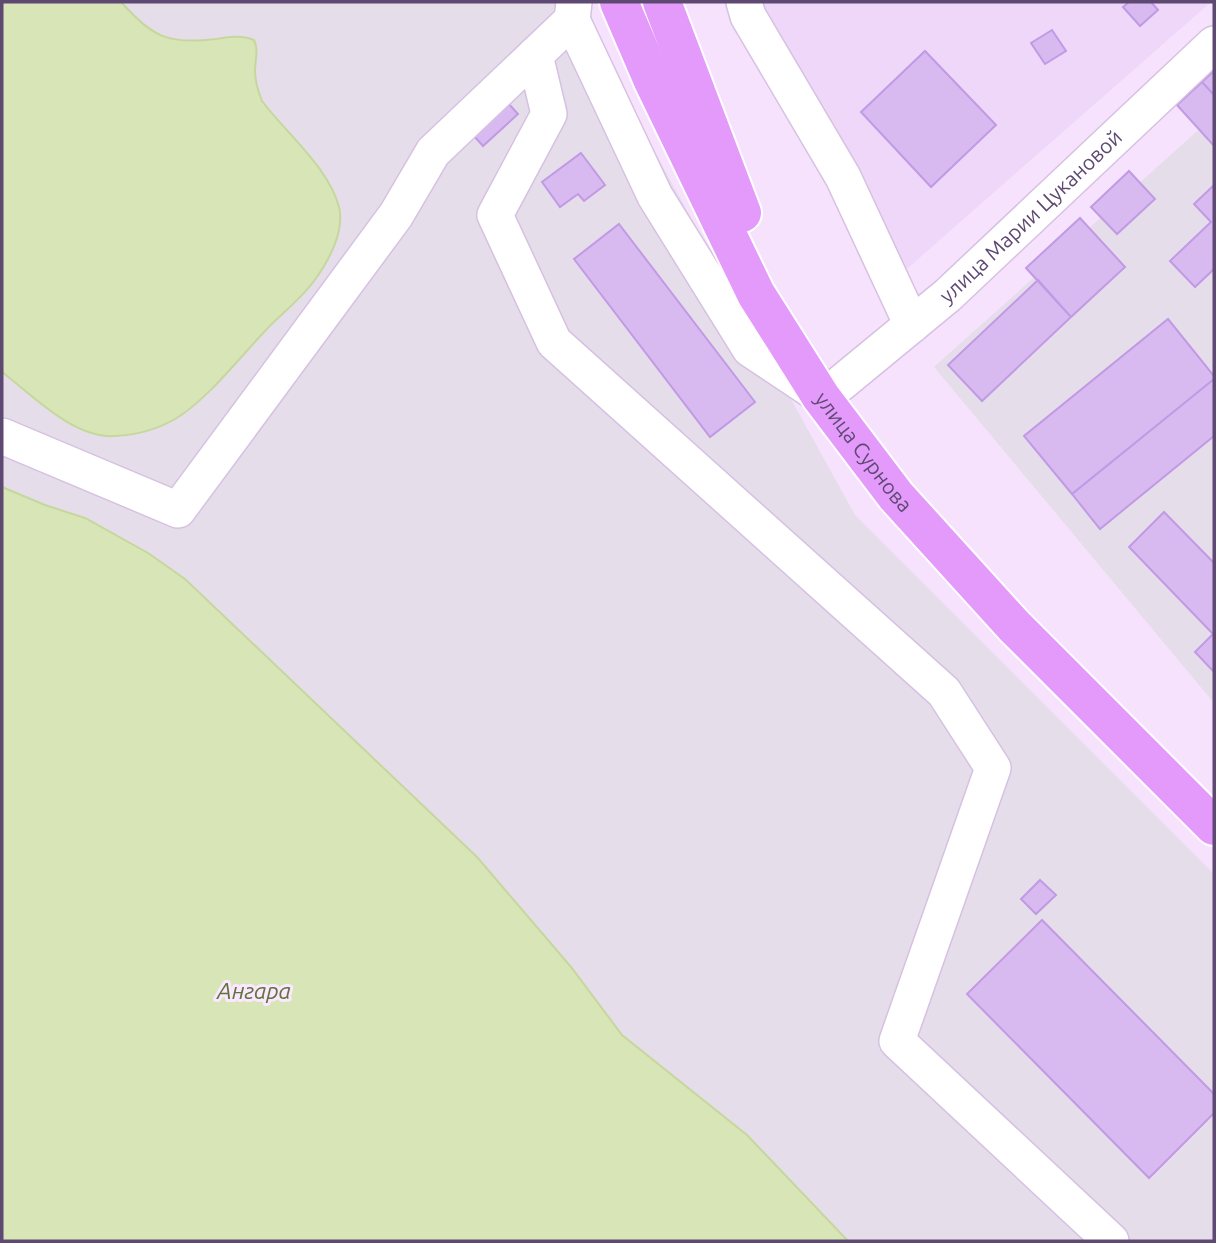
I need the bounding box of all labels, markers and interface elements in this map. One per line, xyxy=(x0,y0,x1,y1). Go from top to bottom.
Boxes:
street label: улица Марии Цукановой xyxy=(935,124,1126,308)
street label: улица Сурнова xyxy=(811,387,918,516)
water label: Ангара xyxy=(216,978,291,1003)

